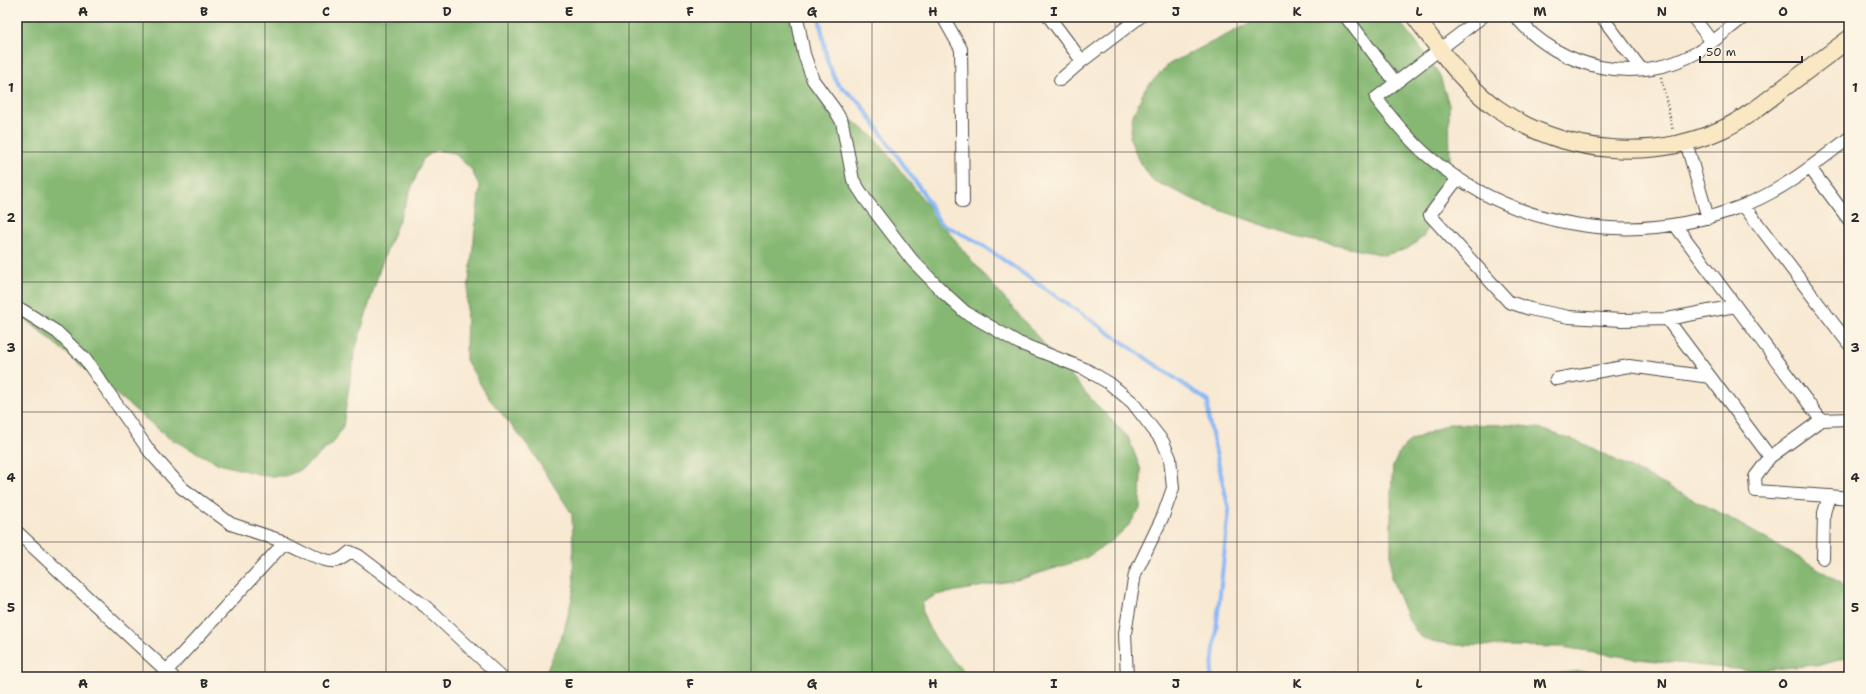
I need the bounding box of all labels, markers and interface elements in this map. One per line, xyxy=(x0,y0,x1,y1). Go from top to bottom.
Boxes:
text: A xyxy=(78,3,88,20)
text: B xyxy=(200,3,208,20)
text: C xyxy=(322,3,330,20)
text: D xyxy=(442,3,452,20)
text: E xyxy=(565,3,574,20)
text: F xyxy=(686,3,694,20)
text: G xyxy=(807,3,818,20)
text: H xyxy=(928,3,938,20)
text: I xyxy=(1050,3,1058,20)
text: J xyxy=(1172,3,1180,20)
text: K xyxy=(1293,3,1302,20)
text: L xyxy=(1415,3,1423,20)
text: M xyxy=(1533,3,1547,20)
text: N xyxy=(1657,3,1667,20)
text: O xyxy=(1778,3,1788,20)
scale bar xyxy=(1700,38,1802,64)
text: 50 m xyxy=(1706,44,1736,60)
text: 1 xyxy=(8,79,14,96)
text: 1 xyxy=(1852,79,1858,96)
text: 2 xyxy=(6,209,16,226)
text: 2 xyxy=(1850,209,1860,226)
text: 3 xyxy=(6,339,16,356)
text: 3 xyxy=(1850,339,1860,356)
text: 4 xyxy=(6,469,16,486)
text: 4 xyxy=(1850,469,1860,486)
text: 5 xyxy=(7,599,15,616)
text: 5 xyxy=(1851,599,1859,616)
text: A xyxy=(78,675,88,692)
text: B xyxy=(200,675,208,692)
text: C xyxy=(322,675,330,692)
text: D xyxy=(442,675,452,692)
text: E xyxy=(565,675,574,692)
text: F xyxy=(686,675,694,692)
text: G xyxy=(807,675,818,692)
text: H xyxy=(928,675,938,692)
text: I xyxy=(1050,675,1058,692)
text: J xyxy=(1172,675,1180,692)
text: K xyxy=(1293,675,1302,692)
text: L xyxy=(1415,675,1423,692)
text: M xyxy=(1533,675,1547,692)
text: N xyxy=(1657,675,1667,692)
text: O xyxy=(1778,675,1788,692)

